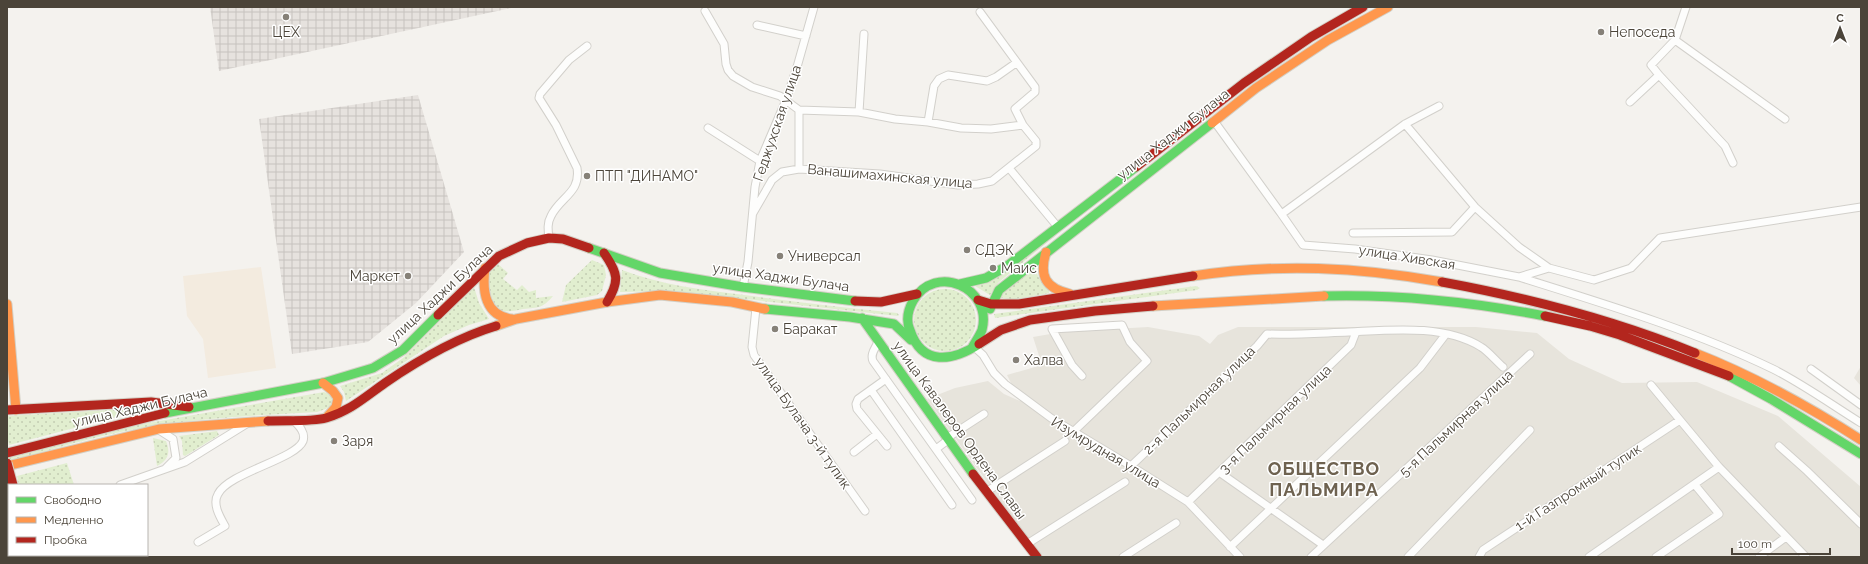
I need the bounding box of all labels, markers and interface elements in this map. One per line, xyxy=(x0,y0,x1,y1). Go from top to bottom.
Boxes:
north arrow xyxy=(1820,8,1860,48)
marker: ЦЕХ xyxy=(281,12,291,22)
text: С xyxy=(1836,12,1844,25)
place label: ЦЕХ xyxy=(272,24,300,40)
place label: Непоседа xyxy=(1609,24,1675,40)
marker: Непоседа xyxy=(1596,27,1606,37)
street label: Геджухская улица xyxy=(750,63,804,183)
street label: улица Хаджи Булача xyxy=(1114,85,1232,183)
street label: Ванашимахинская улица xyxy=(807,161,973,191)
place label: ПТП "ДИНАМО" xyxy=(595,168,698,184)
marker: ПТП "ДИНАМО" xyxy=(582,171,592,181)
street label: улица Хаджи Булача xyxy=(384,241,496,347)
street label: улица Хивская xyxy=(1358,241,1456,273)
place label: СДЭК xyxy=(975,242,1014,258)
marker: СДЭК xyxy=(962,245,972,255)
place label: Универсал xyxy=(788,248,861,264)
marker: Универсал xyxy=(775,251,785,261)
street label: улица Хаджи Булача xyxy=(712,259,850,295)
place label: Маис xyxy=(1001,260,1037,276)
marker: Маис xyxy=(988,263,998,273)
place label: Маркет xyxy=(350,268,400,284)
marker: Маркет xyxy=(403,271,413,281)
place label: Баракат xyxy=(783,321,838,337)
marker: Баракат xyxy=(770,324,780,334)
street label: улица Кавалеров Ордена Славы xyxy=(890,338,1030,522)
street label: 2-я Пальмирная улица xyxy=(1140,342,1258,458)
place label: Халва xyxy=(1024,352,1064,368)
street label: улица Булача 3-й тупик xyxy=(751,354,855,492)
marker: Халва xyxy=(1011,355,1021,365)
street label: 3-я Пальмирная улица xyxy=(1216,361,1334,477)
street label: 5-я Пальмирная улица xyxy=(1396,366,1516,480)
street label: улица Хаджи Булача xyxy=(71,384,209,430)
street label: Изумрудная улица xyxy=(1049,413,1163,491)
place label: Заря xyxy=(342,433,373,449)
marker: Заря xyxy=(329,436,339,446)
street label: 1-й Газпромный тупик xyxy=(1512,440,1644,534)
district label: ОБЩЕСТВО ПАЛЬМИРА xyxy=(1268,458,1380,500)
legend xyxy=(8,484,148,556)
text: Свободно xyxy=(44,493,101,507)
text: Медленно xyxy=(44,513,103,527)
scale bar xyxy=(1732,530,1830,556)
text: Пробка xyxy=(44,533,87,547)
text: 100 m xyxy=(1738,537,1772,551)

